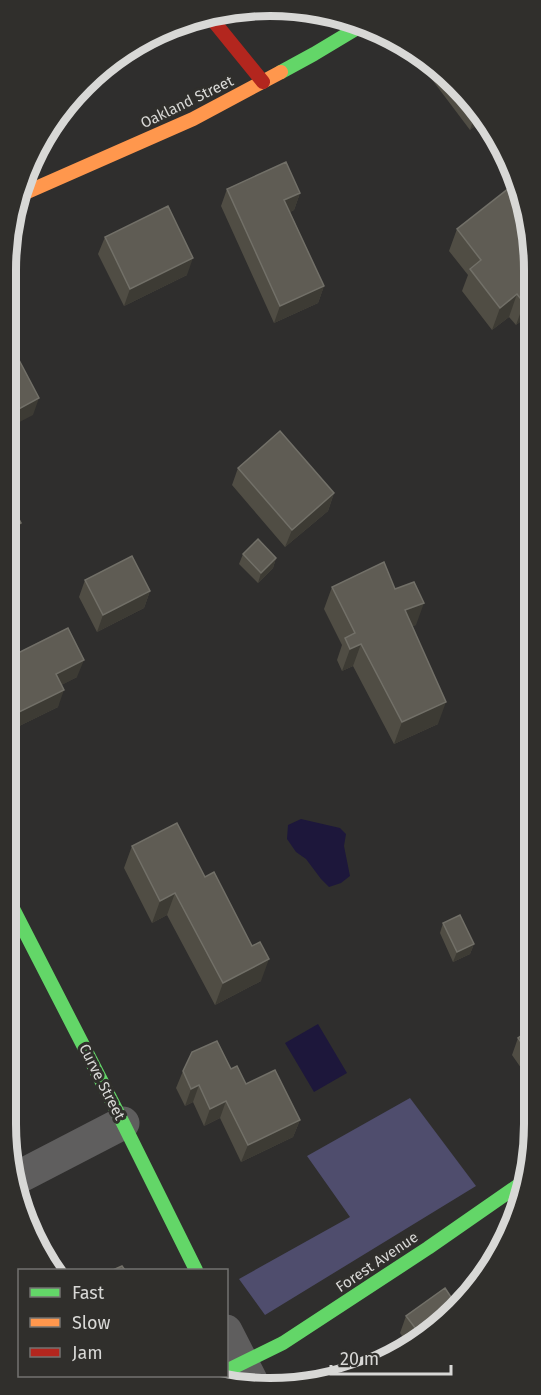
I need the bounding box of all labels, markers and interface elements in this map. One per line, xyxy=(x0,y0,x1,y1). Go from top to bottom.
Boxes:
street label: Oakland Street xyxy=(138,72,237,132)
street label: Curve Street xyxy=(75,1041,129,1124)
street label: Forest Avenue xyxy=(332,1228,422,1296)
legend xyxy=(18,1269,228,1377)
text: Fast xyxy=(72,1282,105,1304)
text: Slow xyxy=(72,1312,111,1334)
scale bar xyxy=(331,1338,451,1376)
text: Jam xyxy=(72,1342,103,1364)
text: 20 m xyxy=(340,1348,379,1370)

